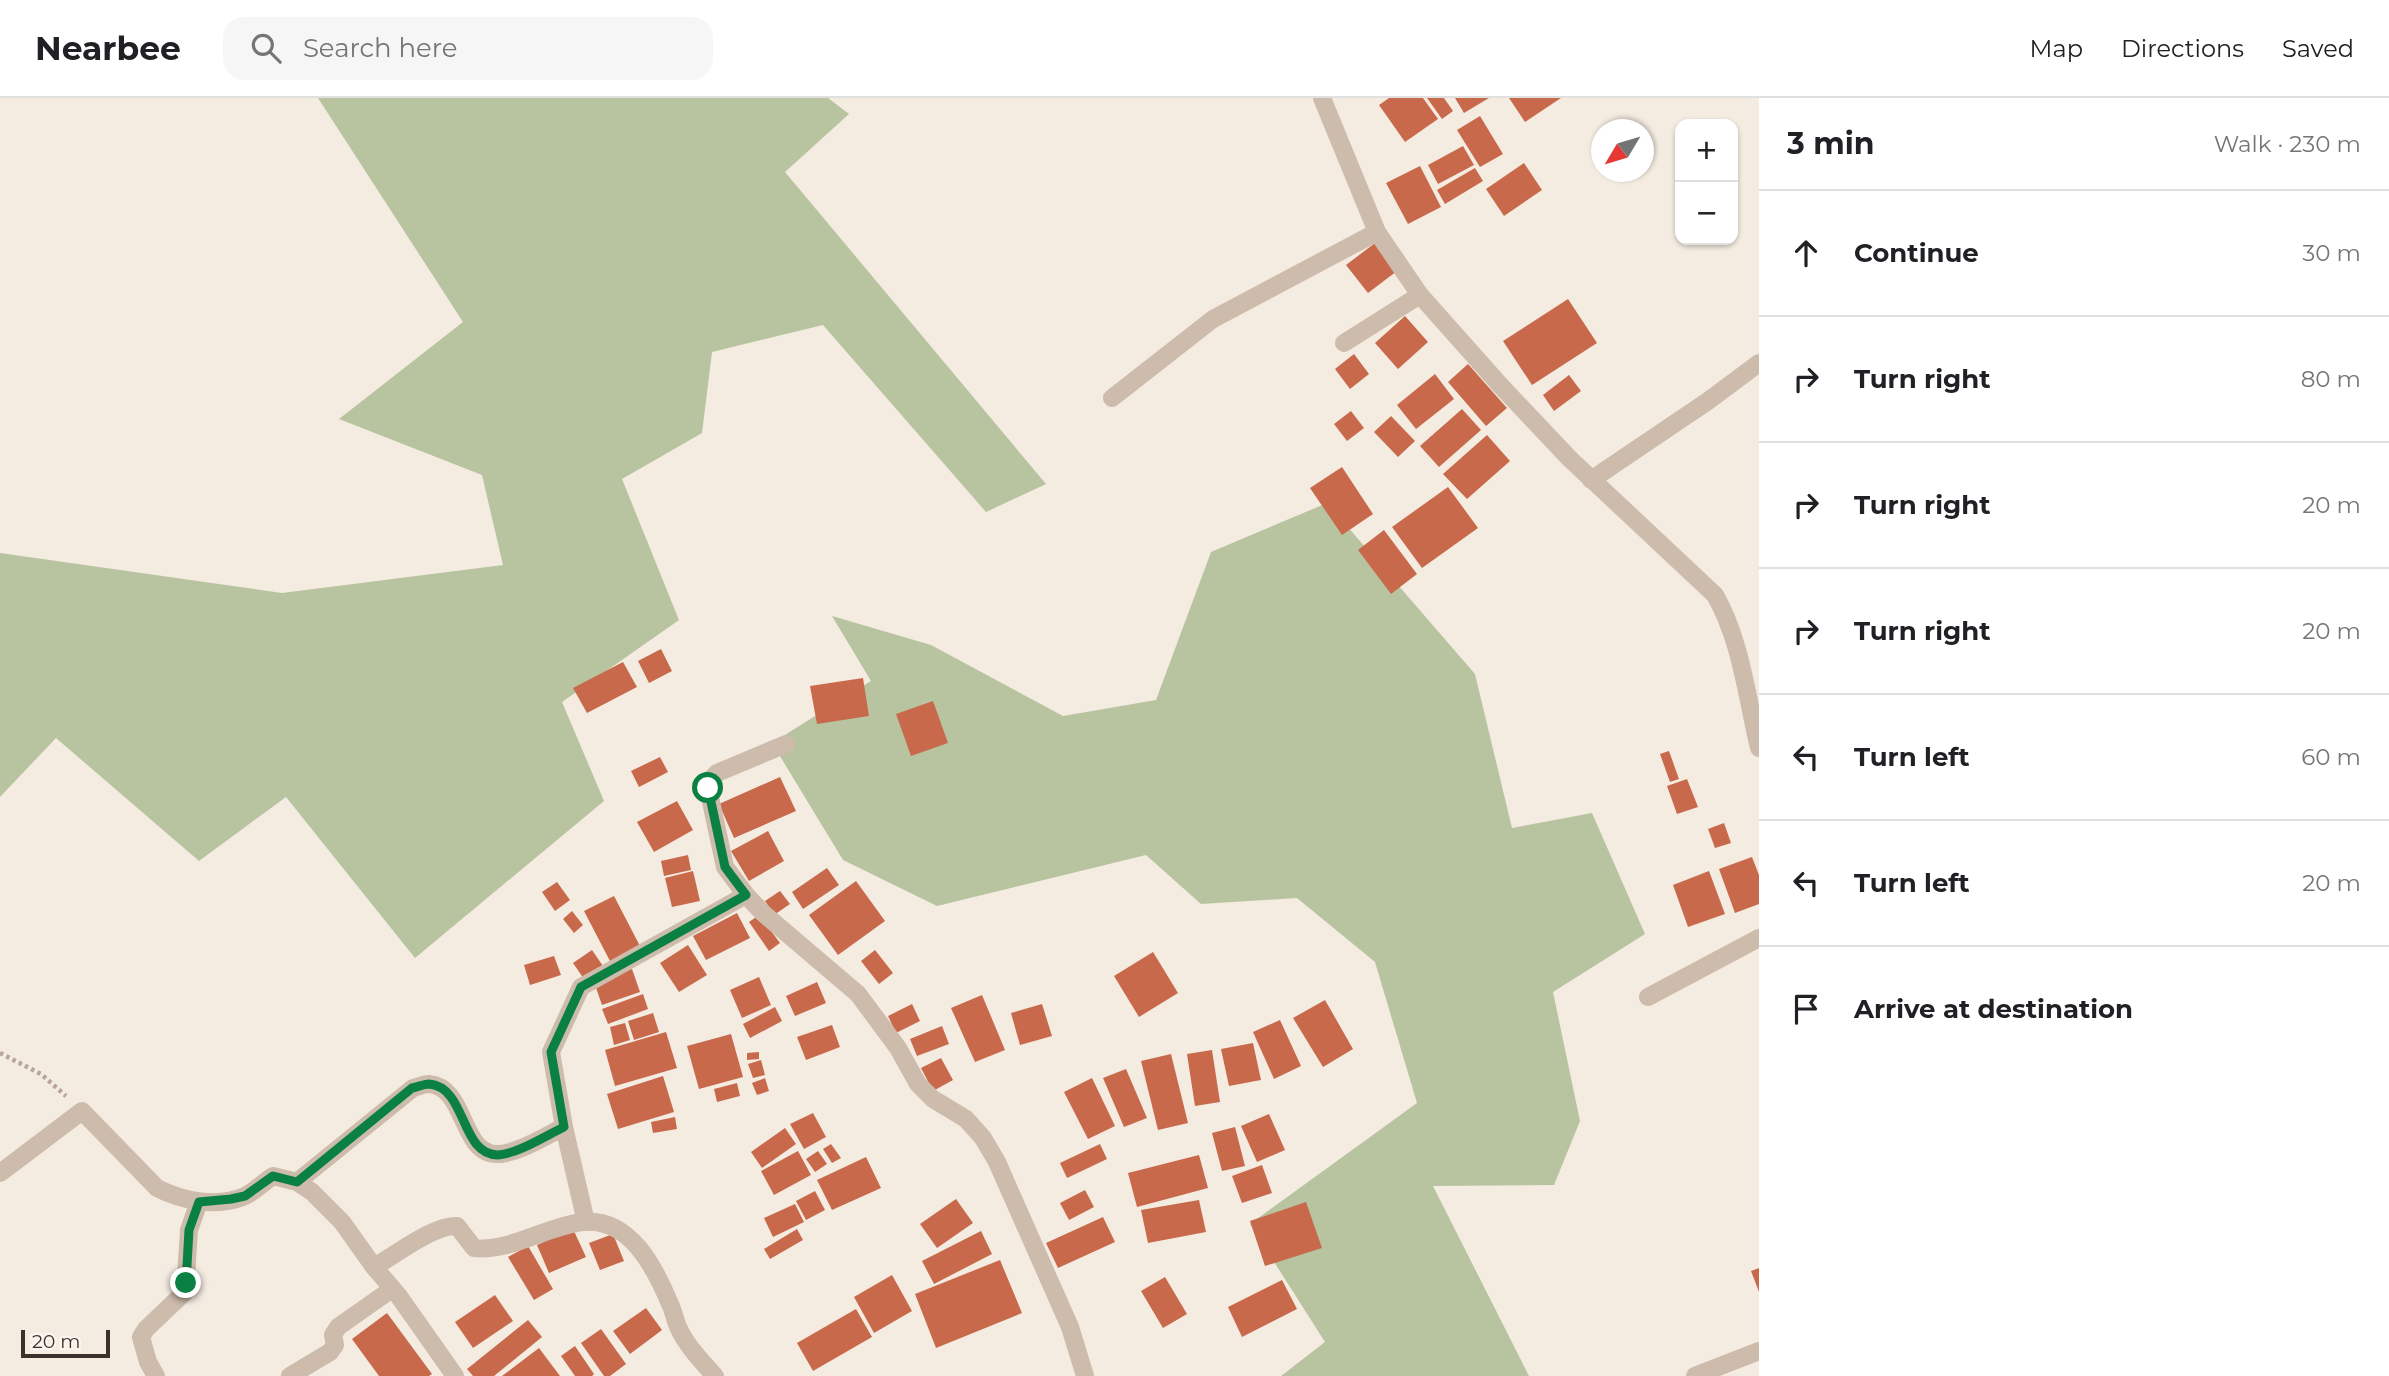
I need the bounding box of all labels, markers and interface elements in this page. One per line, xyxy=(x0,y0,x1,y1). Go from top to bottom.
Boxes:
search box xyxy=(223,17,713,80)
text: Nearbee xyxy=(35,28,181,68)
icon: search xyxy=(247,29,285,67)
text: Search here xyxy=(303,32,458,64)
text: Map xyxy=(2030,34,2083,63)
text: Directions xyxy=(2121,34,2244,63)
text: Saved xyxy=(2282,34,2354,63)
north arrow xyxy=(1591,119,1654,182)
map controls xyxy=(1675,119,1738,245)
button: + xyxy=(1675,119,1738,182)
text: 3 min xyxy=(1787,125,1874,162)
text: Walk · 230 m xyxy=(2214,130,2361,158)
button: − xyxy=(1675,182,1738,245)
icon: ahead xyxy=(1787,234,1825,272)
text: Continue xyxy=(1854,237,1979,269)
text: 30 m xyxy=(2302,239,2361,267)
icon: right xyxy=(1787,360,1825,398)
text: Turn right xyxy=(1854,363,1990,395)
text: 80 m xyxy=(2301,365,2361,393)
icon: right xyxy=(1787,486,1825,524)
text: Turn right xyxy=(1854,489,1990,521)
text: 20 m xyxy=(2302,491,2361,519)
icon: right xyxy=(1787,612,1825,650)
text: Turn right xyxy=(1854,615,1990,647)
text: 20 m xyxy=(2302,617,2361,645)
icon: left xyxy=(1787,738,1825,776)
text: Turn left xyxy=(1854,741,1970,773)
text: 60 m xyxy=(2301,743,2361,771)
route start xyxy=(692,772,723,803)
icon: left xyxy=(1787,864,1825,902)
text: Turn left xyxy=(1854,867,1970,899)
text: 20 m xyxy=(2302,869,2361,897)
icon: arrive xyxy=(1787,990,1825,1028)
text: Arrive at destination xyxy=(1854,993,2133,1025)
route end xyxy=(170,1267,201,1298)
scale bar xyxy=(21,1327,110,1359)
text: 20 m xyxy=(32,1330,80,1353)

